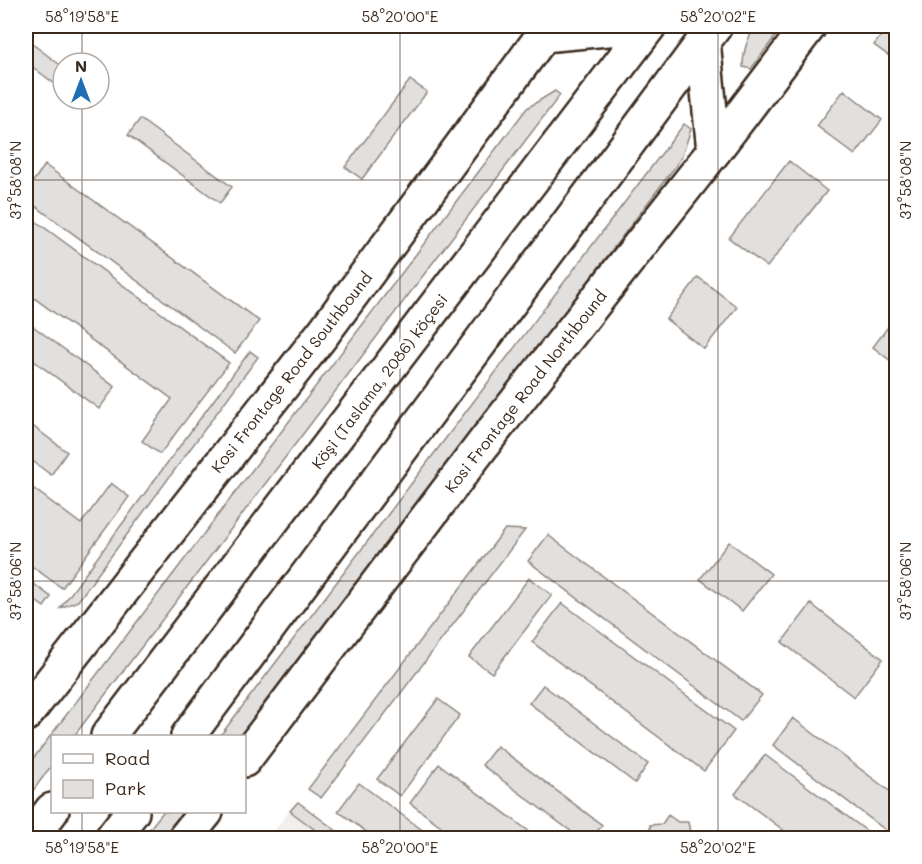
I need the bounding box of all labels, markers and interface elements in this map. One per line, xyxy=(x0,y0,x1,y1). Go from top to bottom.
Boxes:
text: 58°19'58"E xyxy=(45,6,119,26)
text: 58°20'00"E xyxy=(362,6,439,26)
text: 58°20'02"E xyxy=(680,6,756,26)
north arrow xyxy=(51,51,111,111)
text: N xyxy=(75,55,87,76)
text: 37°58'08"N xyxy=(5,141,25,219)
text: 37°58'08"N xyxy=(895,141,915,219)
street label: Kosi Frontage Road Southbound xyxy=(206,267,376,477)
street label: Kosi Frontage Road Northbound xyxy=(439,285,611,497)
street label: Köşi (Taslama, 2086) köçesi xyxy=(306,289,452,473)
text: 37°58'06"N xyxy=(5,542,25,620)
text: 37°58'06"N xyxy=(895,542,915,620)
legend xyxy=(51,735,246,813)
text: Road xyxy=(105,746,150,770)
text: Park xyxy=(105,776,146,800)
text: 58°19'58"E xyxy=(45,837,119,857)
text: 58°20'00"E xyxy=(362,837,439,857)
text: 58°20'02"E xyxy=(680,837,756,857)

